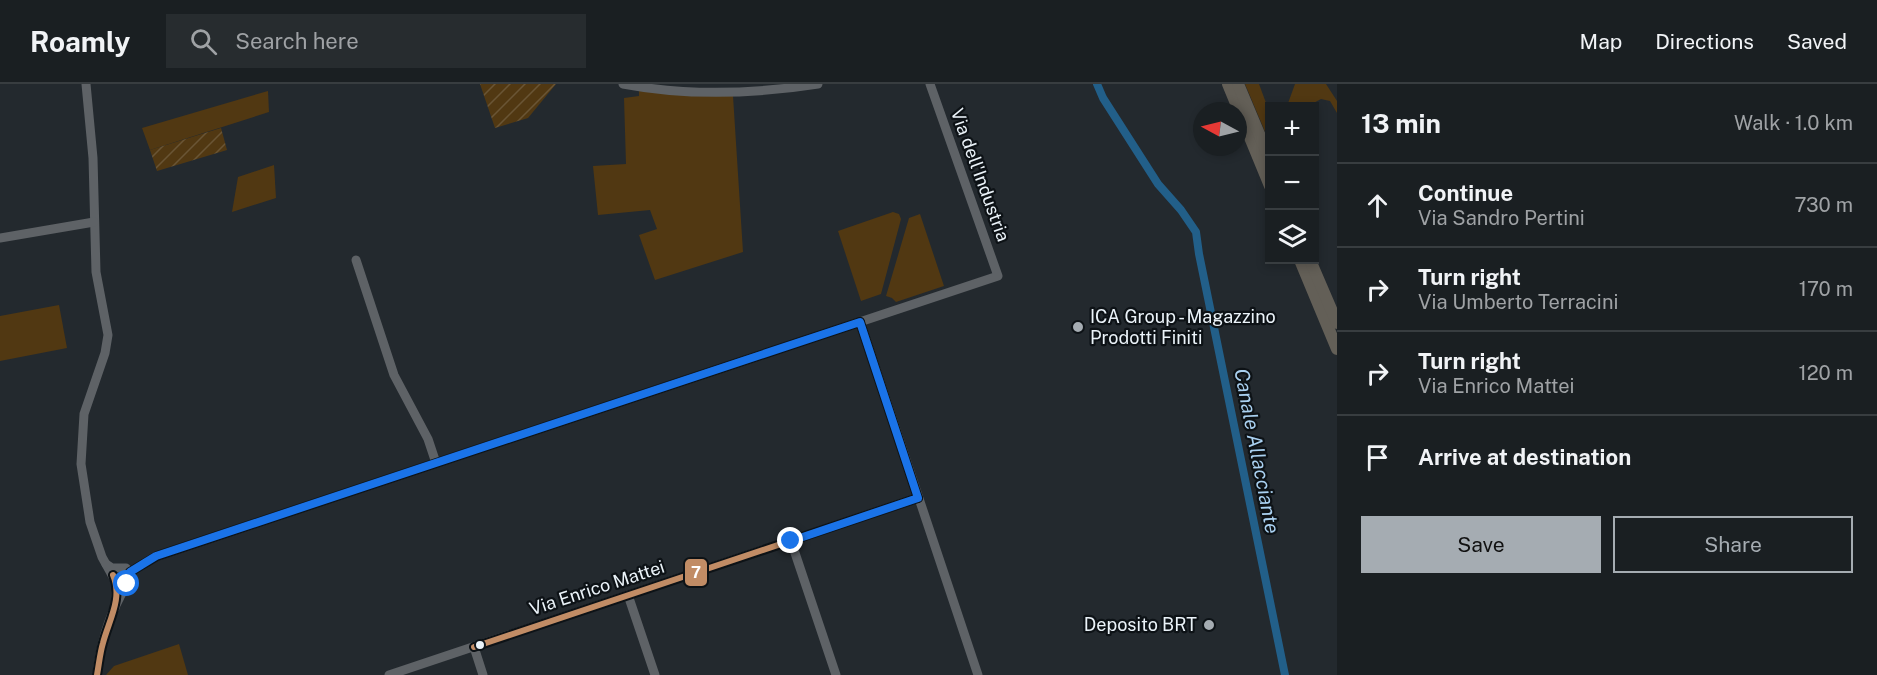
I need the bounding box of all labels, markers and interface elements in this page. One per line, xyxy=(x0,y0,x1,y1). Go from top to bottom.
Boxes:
search box xyxy=(166,14,586,68)
text: Roamly xyxy=(30,25,130,58)
icon: search xyxy=(187,25,220,58)
text: Search here xyxy=(235,28,359,54)
text: Map xyxy=(1580,29,1622,54)
text: Directions xyxy=(1655,29,1754,54)
text: Saved xyxy=(1787,29,1847,54)
north arrow xyxy=(1193,102,1247,156)
map controls xyxy=(1265,102,1319,264)
button: + xyxy=(1265,102,1319,156)
street label: Via dell'Industria xyxy=(947,106,1014,244)
text: 13 min xyxy=(1361,108,1441,139)
text: Walk · 1.0 km xyxy=(1734,111,1853,135)
button: − xyxy=(1265,156,1319,210)
text: Continue xyxy=(1418,180,1513,206)
icon: ahead xyxy=(1361,189,1394,222)
text: 730 m xyxy=(1795,193,1853,217)
text: Via Sandro Pertini xyxy=(1418,206,1585,230)
button: layers xyxy=(1265,210,1319,264)
text: Turn right xyxy=(1418,264,1521,290)
icon: right xyxy=(1361,273,1394,306)
text: 170 m xyxy=(1799,277,1853,301)
text: Via Umberto Terracini xyxy=(1418,290,1618,314)
place label: ICA Group - Magazzino Prodotti Finiti xyxy=(1090,306,1276,348)
marker: ICA Group - Magazzino Prodotti Finiti xyxy=(1071,320,1085,334)
text: Turn right xyxy=(1418,348,1521,374)
icon: right xyxy=(1361,357,1394,390)
text: 120 m xyxy=(1799,361,1853,385)
water label: Canale Allacciante xyxy=(1229,366,1285,536)
text: Via Enrico Mattei xyxy=(1418,374,1574,398)
icon: arrive xyxy=(1361,441,1394,474)
text: Arrive at destination xyxy=(1418,444,1631,470)
button: Save xyxy=(1361,516,1601,573)
button: Share xyxy=(1613,516,1853,573)
route end xyxy=(777,527,803,553)
street label: Via Enrico Mattei xyxy=(527,556,667,619)
line badge: 7 xyxy=(684,558,708,587)
text: 7 xyxy=(691,563,701,582)
route start xyxy=(113,570,139,596)
place label: Deposito BRT xyxy=(1084,614,1197,635)
marker: Deposito BRT xyxy=(1202,618,1216,632)
unlabelled marker xyxy=(474,639,486,651)

